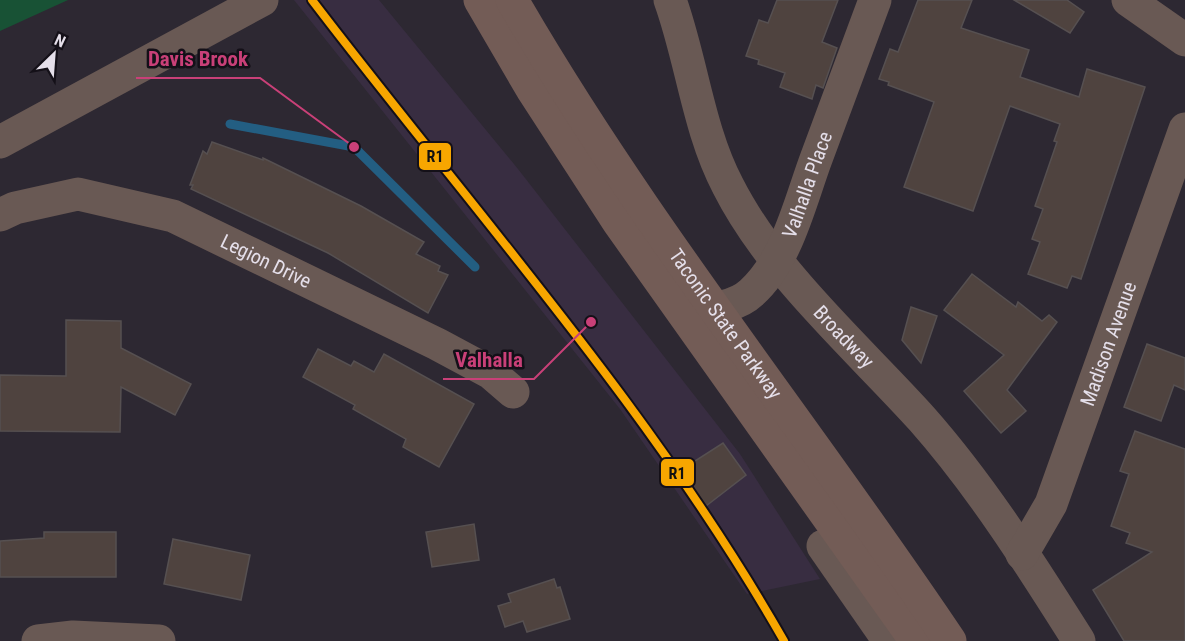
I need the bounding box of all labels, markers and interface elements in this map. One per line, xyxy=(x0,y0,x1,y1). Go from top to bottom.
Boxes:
north arrow xyxy=(24,24,84,84)
text: N xyxy=(52,30,69,52)
callout: Davis Brook xyxy=(136,39,260,78)
text: Davis Brook xyxy=(148,47,249,71)
street label: Valhalla Place xyxy=(777,128,837,242)
line badge: R1 xyxy=(418,142,452,171)
text: R1 xyxy=(427,147,443,166)
street label: Legion Drive xyxy=(217,229,315,293)
street label: Taconic State Parkway xyxy=(664,244,787,403)
street label: Madison Avenue xyxy=(1075,278,1141,409)
street label: Broadway xyxy=(809,300,879,373)
callout: Valhalla xyxy=(443,340,534,379)
text: Valhalla xyxy=(455,348,523,372)
line badge: R1 xyxy=(660,458,695,487)
text: R1 xyxy=(669,464,685,483)

